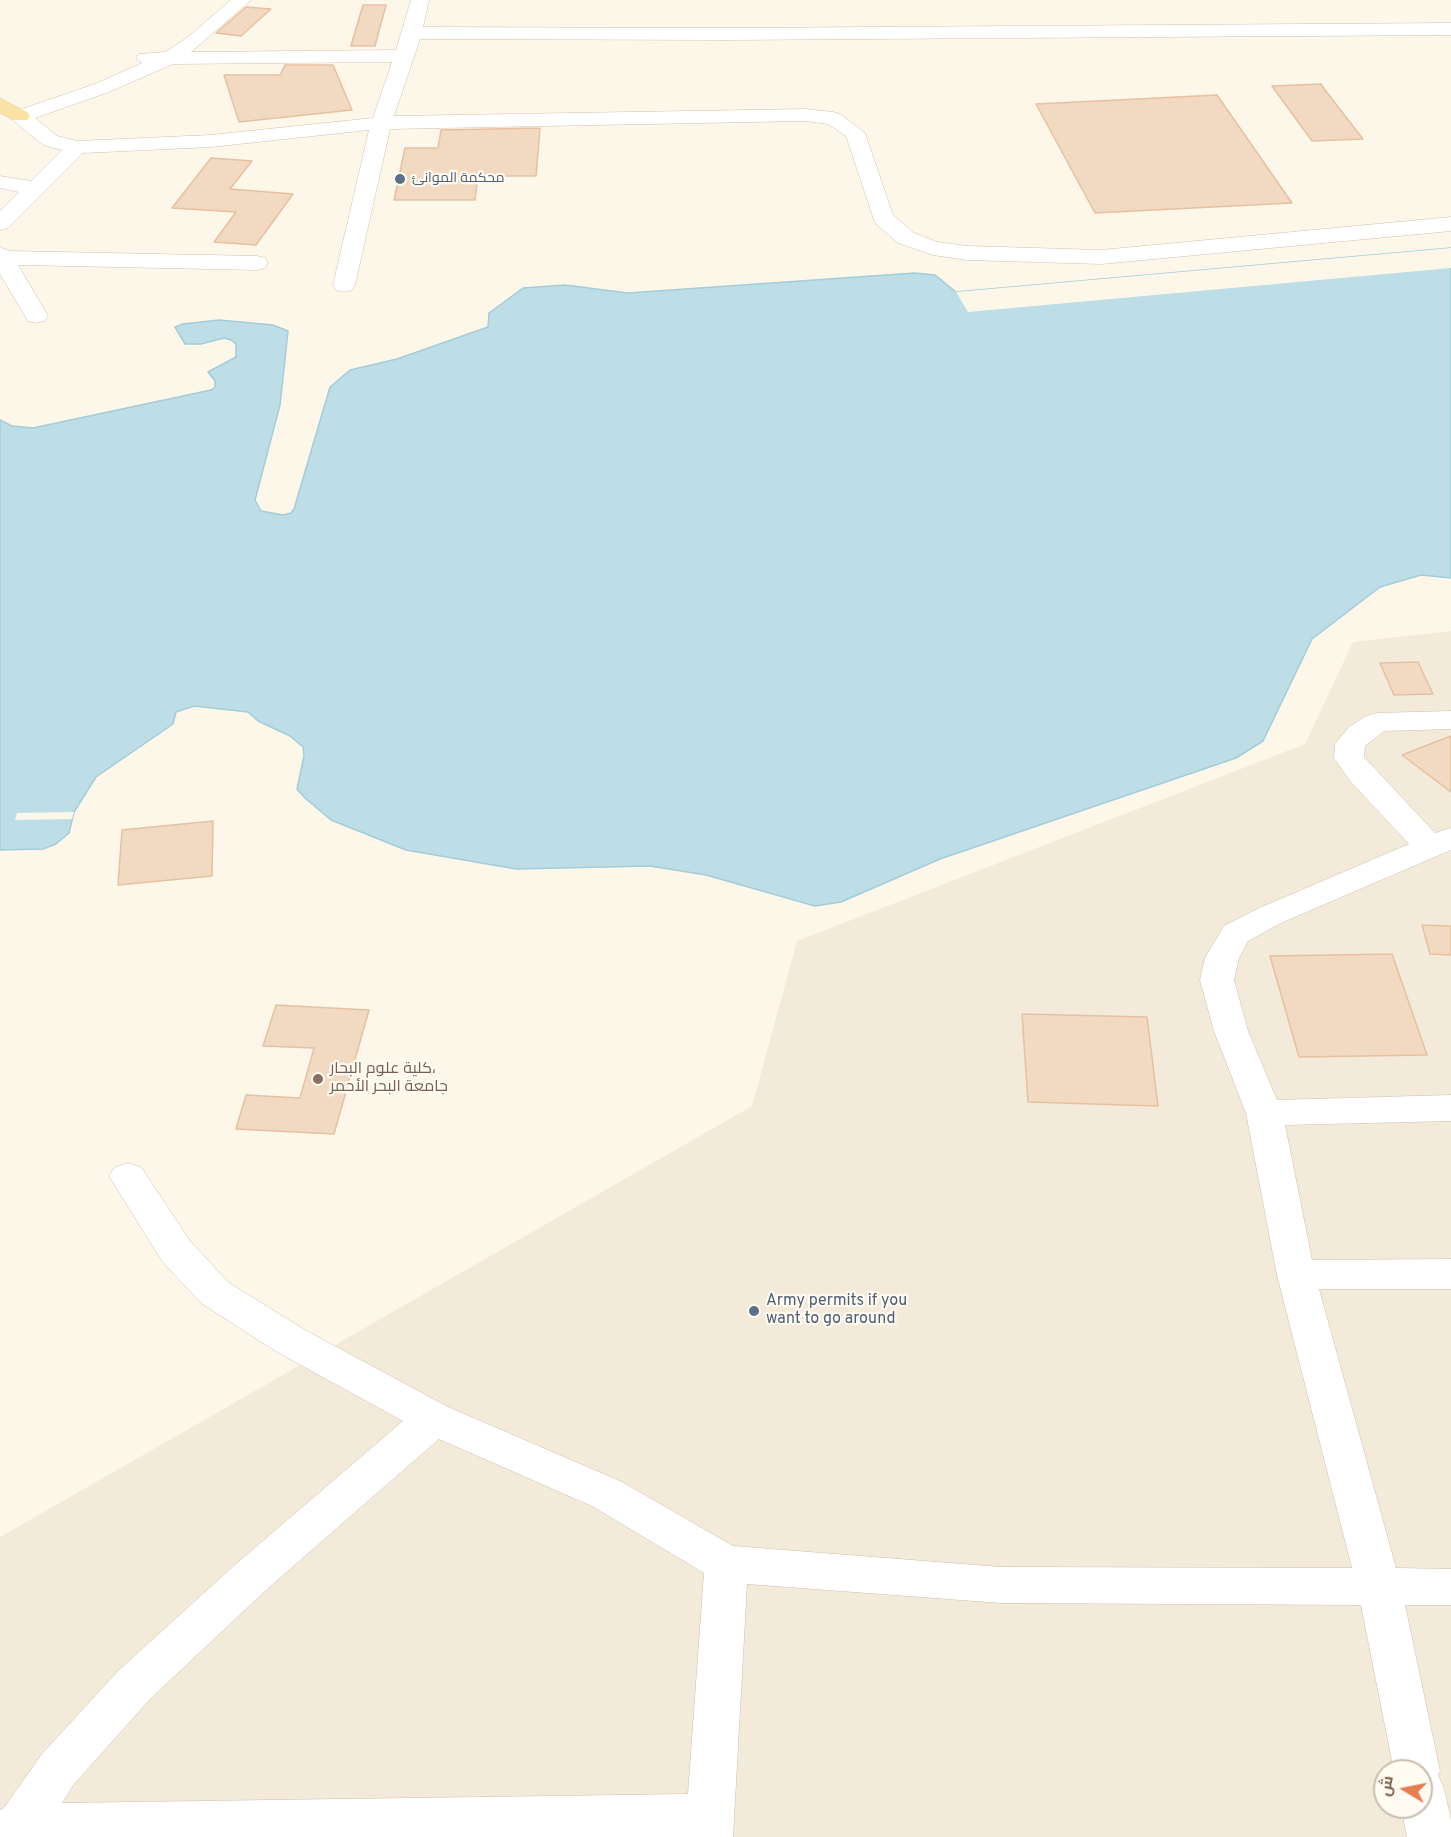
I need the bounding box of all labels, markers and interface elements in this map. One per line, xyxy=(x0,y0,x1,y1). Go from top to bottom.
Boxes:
place label: محكمة الموانئ xyxy=(412,171,505,187)
marker: محكمة الموانئ xyxy=(393,172,407,186)
place label: كلية علوم البحار، جامعة البحر الأحمر xyxy=(330,1060,448,1098)
marker: كلية علوم البحار، جامعة البحر الأحمر xyxy=(311,1072,325,1086)
place label: Army permits if you want to go around xyxy=(766,1292,907,1330)
marker: Army permits if you want to go around xyxy=(747,1304,761,1318)
north arrow xyxy=(1373,1759,1433,1819)
text: ش xyxy=(1376,1774,1399,1798)

